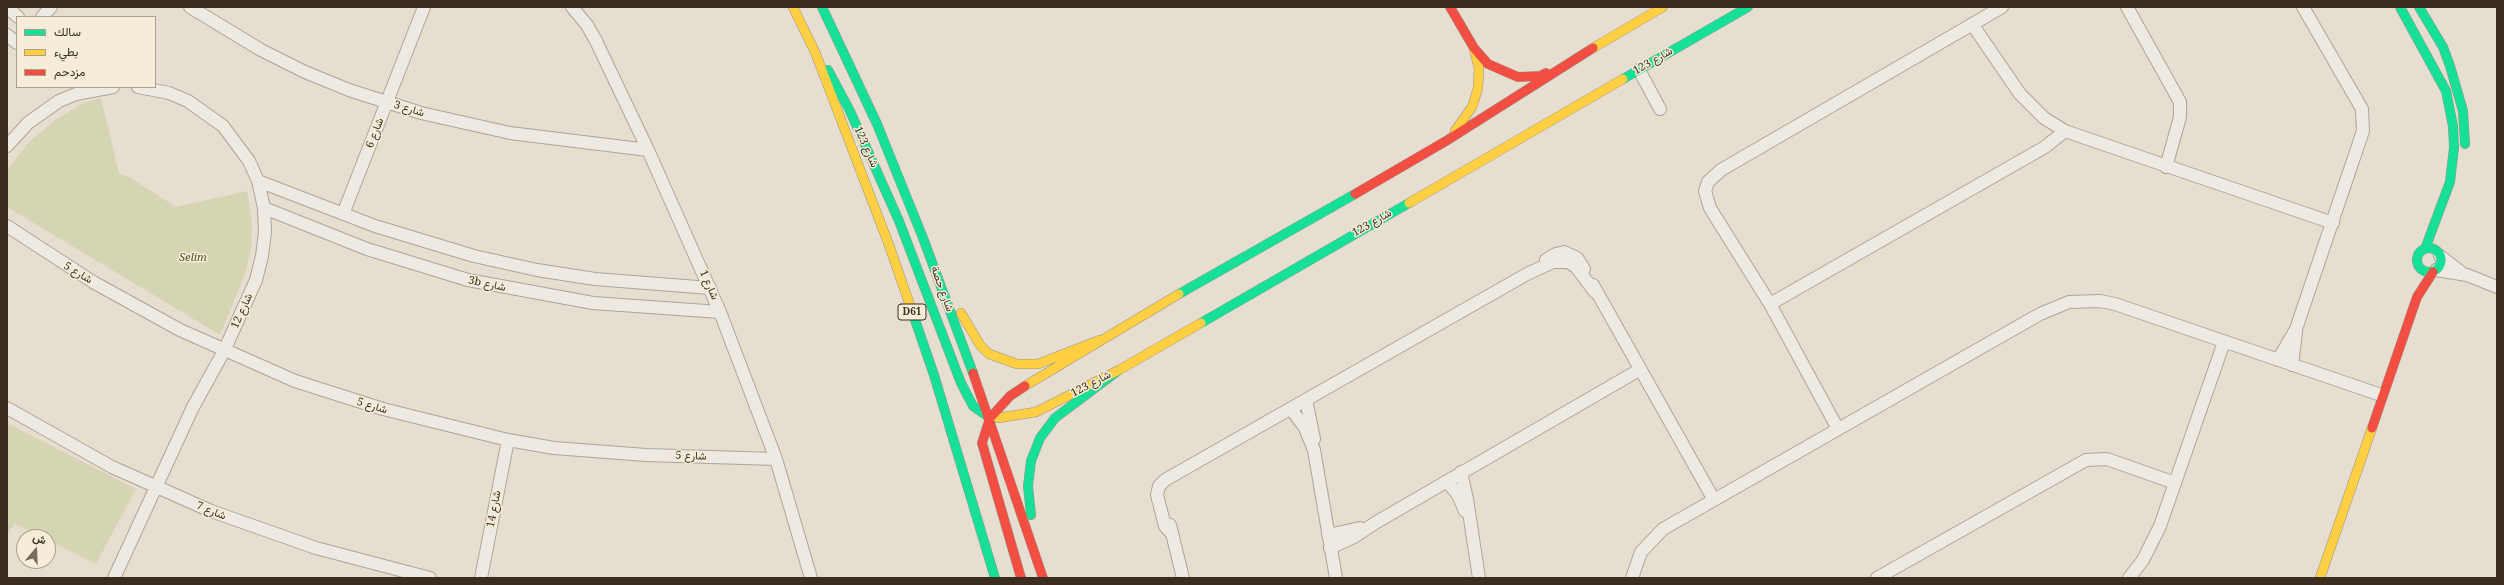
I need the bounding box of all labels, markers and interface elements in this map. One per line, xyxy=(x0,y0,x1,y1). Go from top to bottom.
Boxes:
legend xyxy=(16,16,156,88)
text: سالك xyxy=(54,23,81,40)
text: بطيء xyxy=(54,43,78,60)
street label: شارع 123 xyxy=(1631,44,1675,78)
text: مزدحم xyxy=(54,63,85,80)
street label: شارع 3 xyxy=(392,98,426,120)
street label: شارع 6 xyxy=(363,116,387,150)
street label: شارع 123 xyxy=(851,124,881,170)
street label: شارع 123 xyxy=(1350,206,1394,240)
park label: Selim xyxy=(179,251,207,265)
street label: شارع 5 xyxy=(61,259,95,287)
street label: شارع حصة xyxy=(928,264,956,314)
street label: شارع 1 xyxy=(697,268,721,302)
street label: 3b شارع xyxy=(467,274,507,294)
street label: شارع 12 xyxy=(228,291,256,331)
road number: D61 xyxy=(898,304,926,320)
street label: شارع 123 xyxy=(1069,368,1113,400)
street label: شارع 5 xyxy=(355,395,389,417)
street label: شارع 5 xyxy=(675,449,707,463)
street label: شارع 14 xyxy=(484,489,504,529)
street label: شارع 7 xyxy=(194,499,228,523)
north arrow xyxy=(16,529,56,569)
text: ش xyxy=(31,529,48,547)

